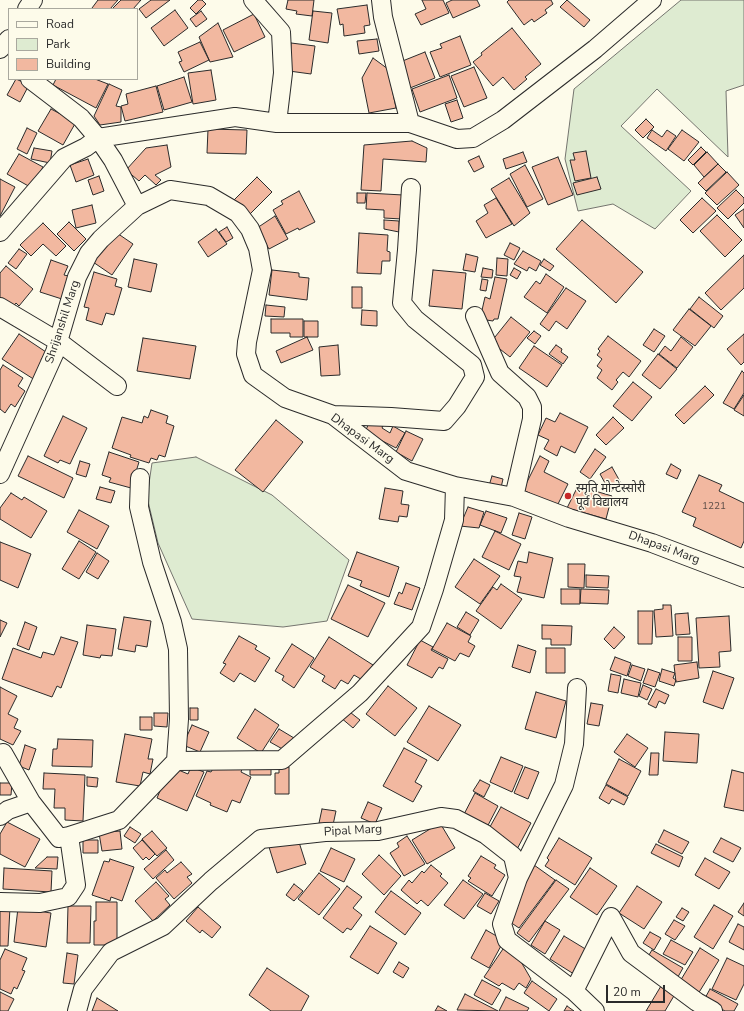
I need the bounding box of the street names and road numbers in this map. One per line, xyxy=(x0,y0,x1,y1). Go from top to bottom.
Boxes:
street label: Shrijanshil Marg xyxy=(43,278,83,366)
street label: Dhapasi Marg xyxy=(327,411,397,467)
street label: Dhapasi Marg xyxy=(626,528,702,568)
street label: Pipal Marg xyxy=(324,822,382,840)

